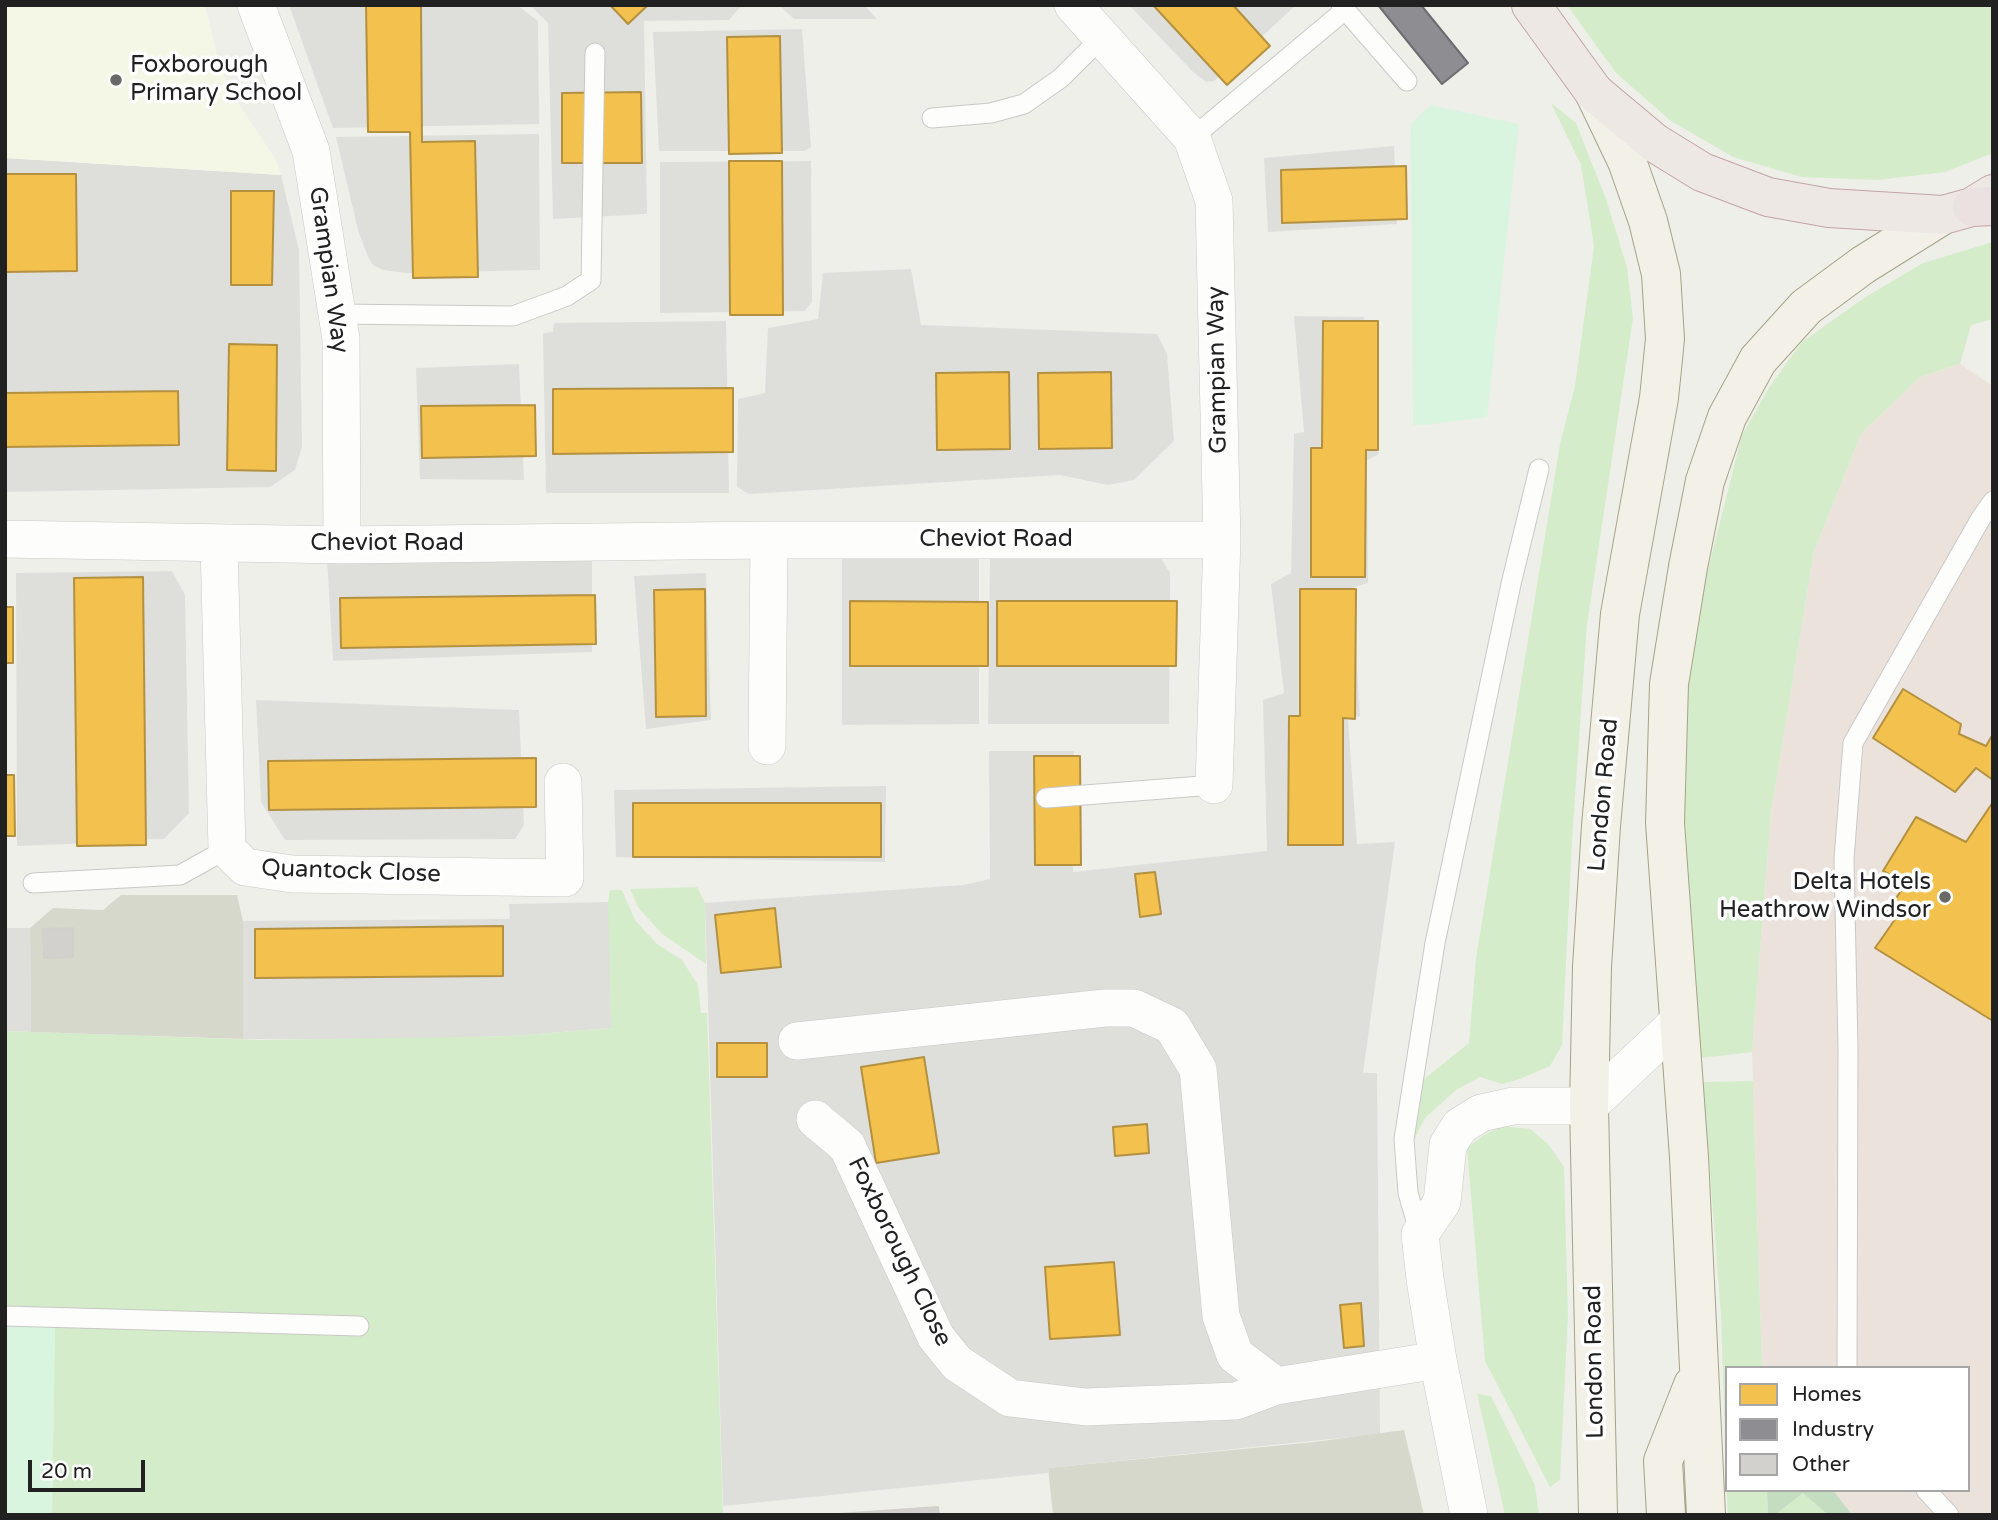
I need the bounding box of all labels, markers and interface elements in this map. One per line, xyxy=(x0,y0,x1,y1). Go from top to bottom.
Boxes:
place label: Foxborough Primary School xyxy=(130,52,302,108)
marker: Foxborough Primary School xyxy=(108,72,124,88)
street label: Grampian Way xyxy=(302,185,354,355)
street label: Grampian Way xyxy=(1202,286,1234,454)
street label: Cheviot Road xyxy=(919,526,1073,554)
street label: Cheviot Road xyxy=(310,530,464,558)
street label: London Road xyxy=(1583,717,1625,873)
street label: Quantock Close xyxy=(261,854,441,890)
place label: Delta Hotels Heathrow Windsor xyxy=(1719,869,1931,925)
marker: Delta Hotels Heathrow Windsor xyxy=(1937,889,1953,905)
street label: Foxborough Close xyxy=(841,1153,957,1351)
street label: London Road xyxy=(1579,1285,1611,1439)
legend xyxy=(1725,1366,1970,1492)
text: Homes xyxy=(1792,1382,1862,1407)
text: Industry xyxy=(1792,1417,1874,1442)
scale bar xyxy=(32,1446,149,1490)
text: Other xyxy=(1792,1452,1850,1477)
text: 20 m xyxy=(41,1459,92,1484)

